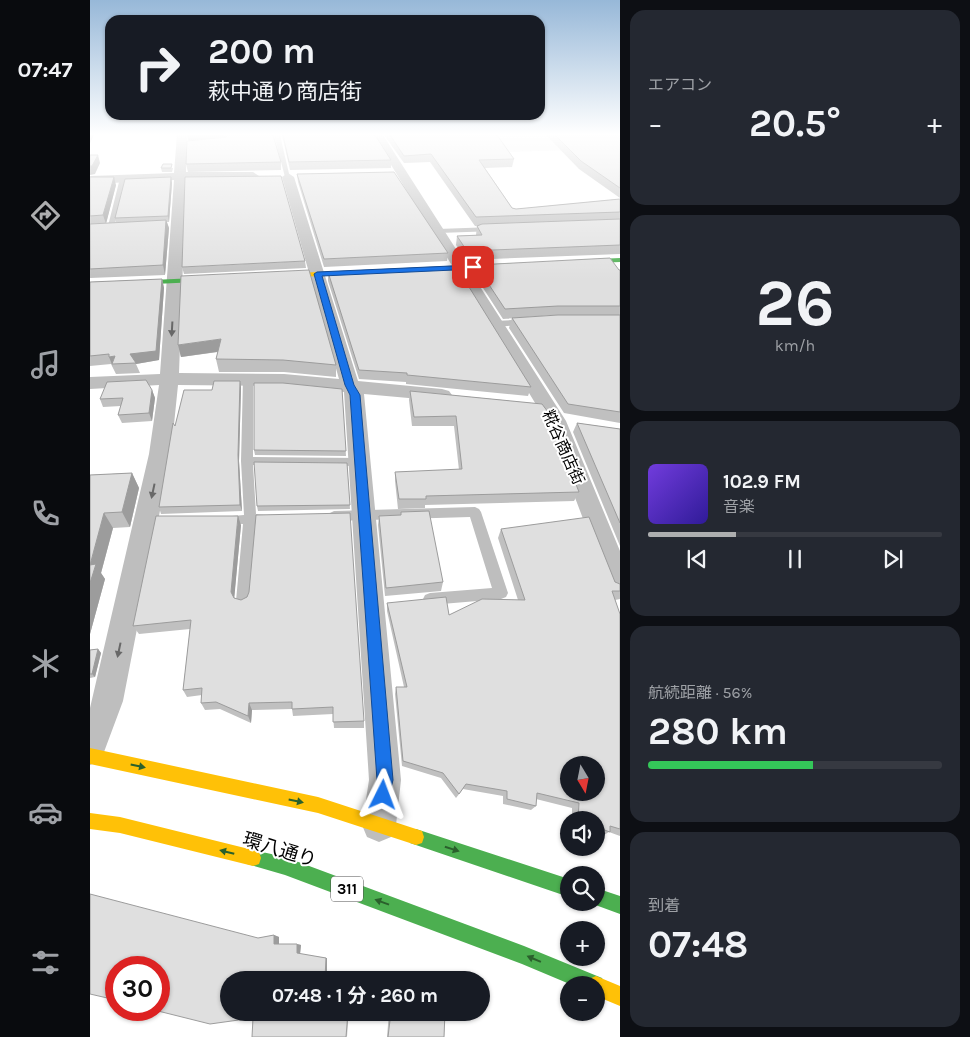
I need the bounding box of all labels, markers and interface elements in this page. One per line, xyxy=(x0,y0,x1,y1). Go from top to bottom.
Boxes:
text: 200 m xyxy=(208,31,316,72)
icon: right xyxy=(125,35,190,100)
text: 07:47 xyxy=(18,57,72,83)
text: エアコン xyxy=(648,75,712,94)
text: 萩中通り商店街 xyxy=(208,79,362,105)
text: 20.5° xyxy=(749,101,841,146)
text: − xyxy=(648,107,663,140)
text: + xyxy=(927,107,942,140)
icon: directions xyxy=(28,198,63,233)
pin xyxy=(452,246,494,288)
icon: arrive xyxy=(459,253,487,281)
text: 26 xyxy=(756,265,834,341)
one-way arrow xyxy=(167,322,175,338)
text: km/h xyxy=(775,336,815,355)
icon: music xyxy=(28,347,63,382)
street label: 糀谷商店街 xyxy=(539,407,588,488)
text: 102.9 FM xyxy=(723,471,801,493)
one-way arrow xyxy=(149,483,157,498)
icon: phone xyxy=(28,496,63,531)
text: 音楽 xyxy=(723,497,755,516)
icon: previous xyxy=(683,545,711,573)
icon: pause xyxy=(781,545,809,573)
icon: next xyxy=(879,545,907,573)
one-way arrow xyxy=(115,642,123,657)
icon: climate xyxy=(28,646,63,681)
text: 航続距離 · 56% xyxy=(648,683,752,702)
text: 280 km xyxy=(648,709,788,754)
north arrow xyxy=(560,756,605,801)
map controls xyxy=(560,756,605,1021)
one-way arrow xyxy=(130,763,146,771)
position arrow xyxy=(356,768,408,820)
icon: car xyxy=(28,795,63,830)
one-way arrow xyxy=(289,797,304,805)
button: sound xyxy=(560,811,605,856)
street label: 環八通り xyxy=(240,828,319,872)
one-way arrow xyxy=(444,846,459,853)
one-way arrow xyxy=(220,848,235,856)
button: search xyxy=(560,866,605,911)
road number: 311 xyxy=(331,876,363,902)
text: 到着 xyxy=(648,896,680,915)
one-way arrow xyxy=(374,898,389,906)
button: + xyxy=(560,921,605,966)
text: 07:48 xyxy=(648,922,748,967)
icon: filters xyxy=(28,945,63,980)
one-way arrow xyxy=(527,955,541,963)
speed limit sign: 30 xyxy=(105,956,170,1021)
button: − xyxy=(560,976,605,1021)
text: 07:48 · 1 分 · 260 m xyxy=(272,985,438,1007)

